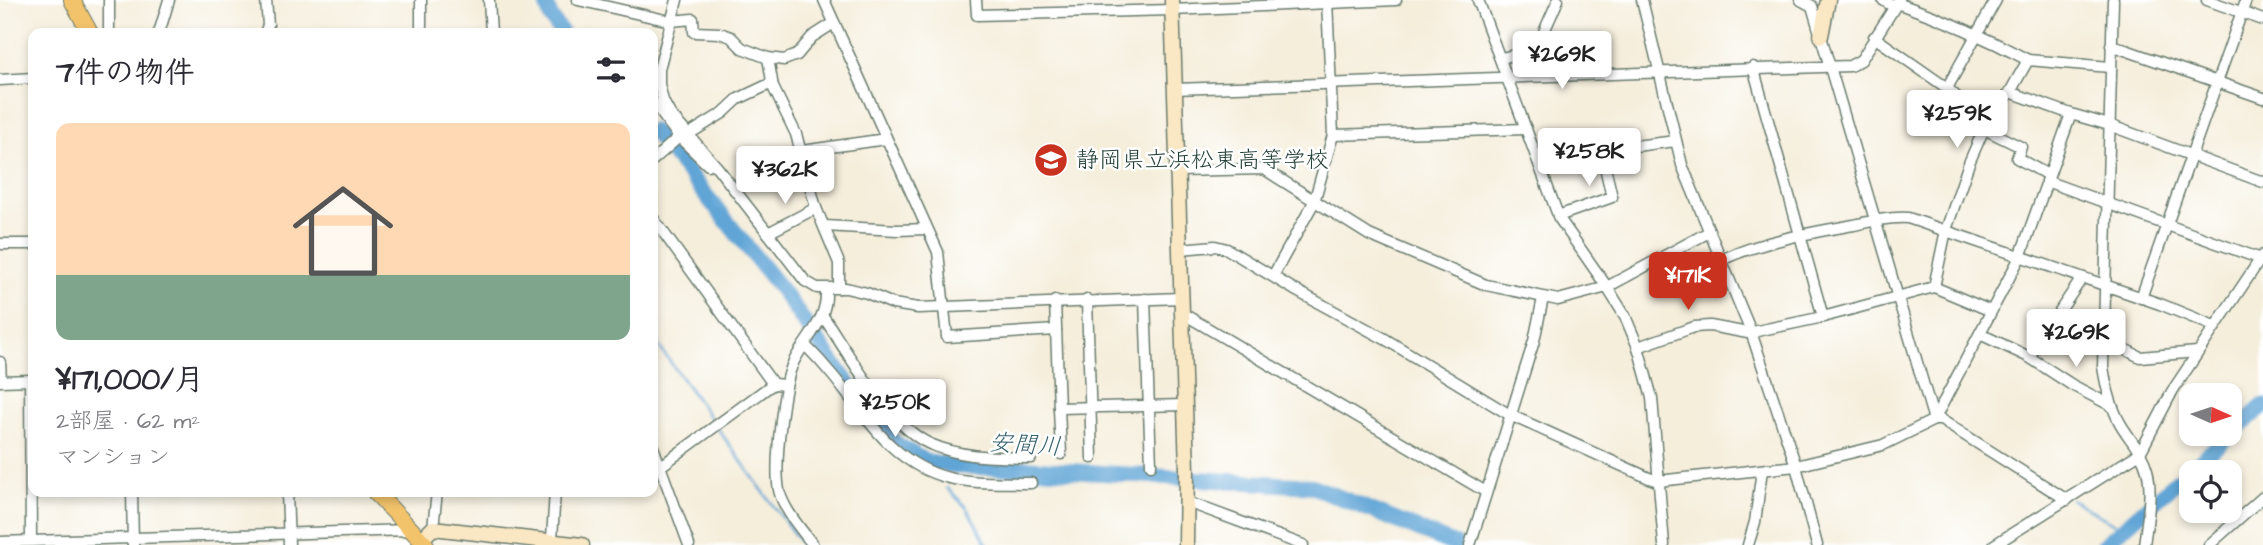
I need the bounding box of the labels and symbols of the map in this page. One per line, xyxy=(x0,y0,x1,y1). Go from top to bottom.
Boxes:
pin: ¥269K xyxy=(1513,32,1611,91)
pin: ¥259K xyxy=(1908,90,2006,150)
pin: ¥258K xyxy=(1540,128,1638,188)
school or university icon: 静岡県立浜松東高等学校 xyxy=(1032,141,1070,179)
place label: 静岡県立浜松東高等学校 xyxy=(1076,144,1329,176)
pin: ¥362K xyxy=(736,146,834,206)
pin: ¥171K xyxy=(1639,252,1737,312)
pin: ¥269K xyxy=(2027,310,2125,369)
pin: ¥250K xyxy=(846,380,944,439)
north arrow xyxy=(2179,383,2242,446)
water label: 安間川 xyxy=(988,426,1062,464)

